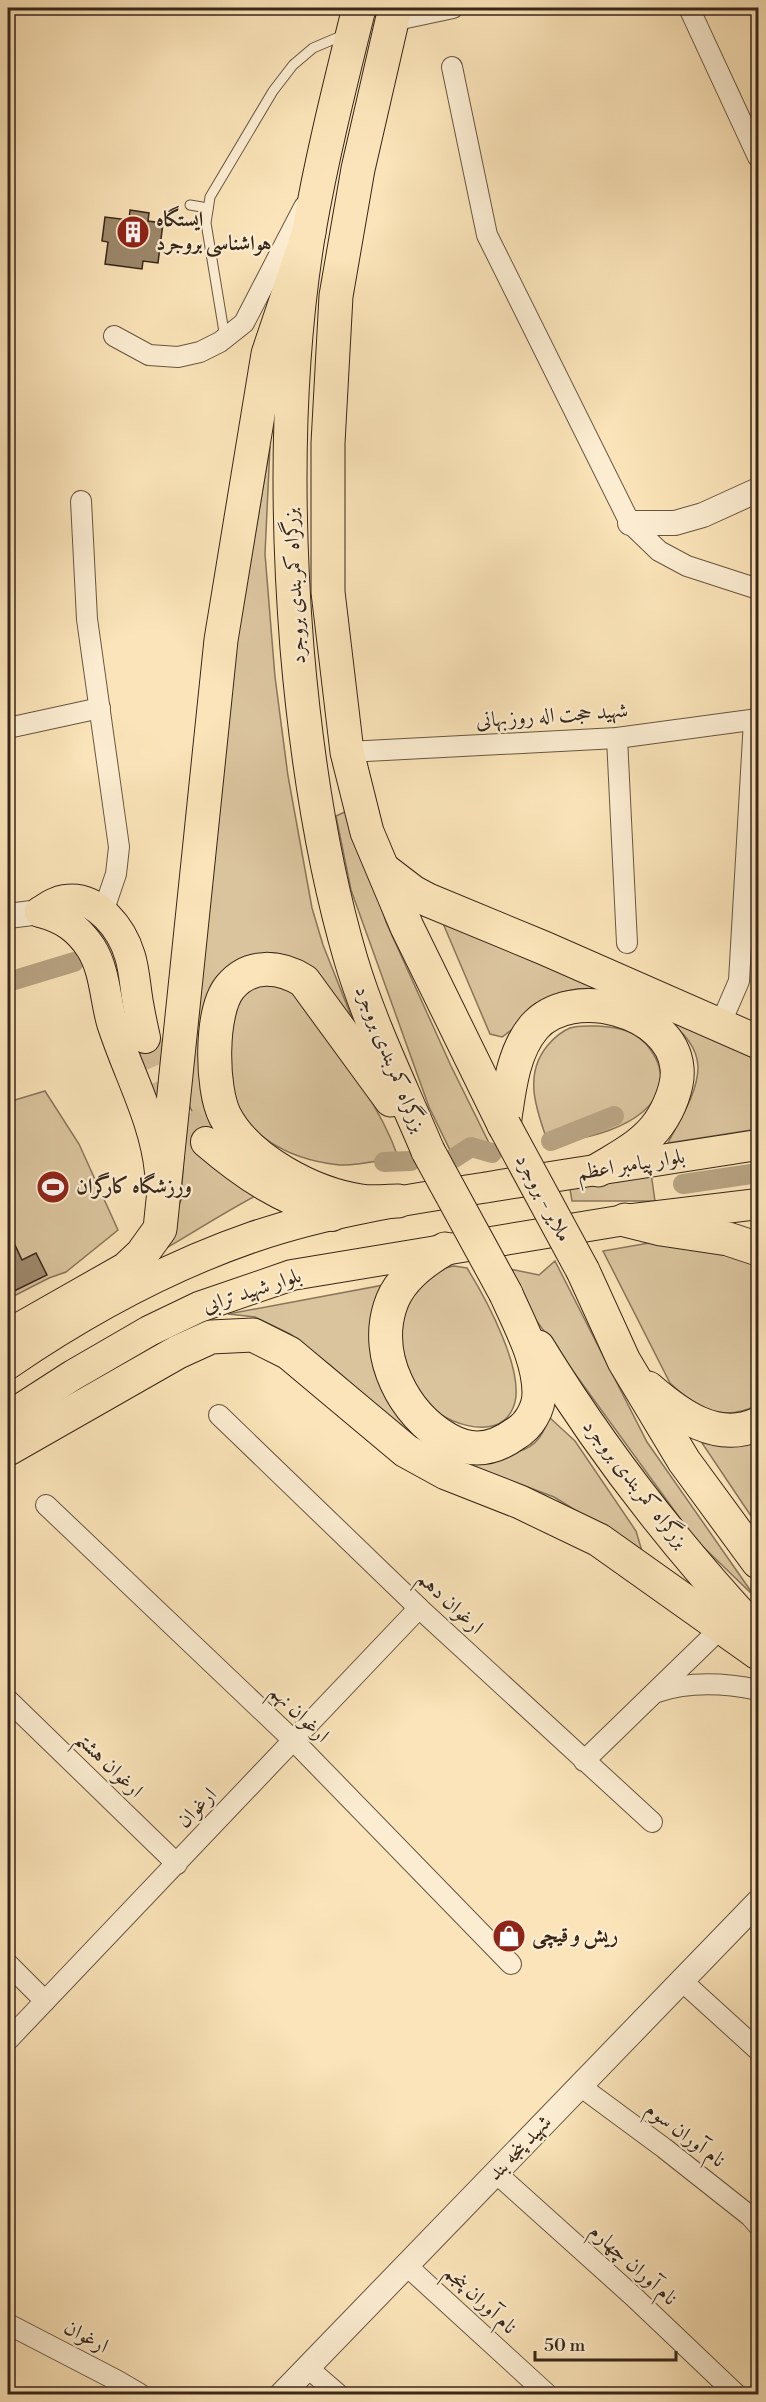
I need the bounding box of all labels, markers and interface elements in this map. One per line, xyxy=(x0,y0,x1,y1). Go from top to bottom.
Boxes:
place label: ایستگاه هواشناسی بروجرد xyxy=(156,205,271,258)
building icon: ایستگاه هواشناسی بروجرد xyxy=(115,214,151,250)
street label: بزرگراه کمربندی بروجرد xyxy=(276,507,312,665)
street label: شهید حجت اله روزبهانی xyxy=(475,698,629,734)
street label: بزرگراه کمربندی بروجرد xyxy=(349,981,433,1137)
street label: بلوار پیامبر اعظم xyxy=(575,1144,688,1192)
street label: ملایر - بروجرد xyxy=(509,1150,577,1246)
sports icon: ورزشگاه کارگران xyxy=(35,1169,71,1205)
place label: ورزشگاه کارگران xyxy=(76,1172,192,1200)
street label: بلوار شهید ترابی xyxy=(199,1263,305,1320)
street label: بزرگراه کمربندی بروجرد xyxy=(577,1413,695,1554)
street label: ارغوان دهم xyxy=(407,1566,488,1645)
street label: ارغوان نهم xyxy=(259,1679,334,1753)
street label: ارغوان هشتم xyxy=(65,1726,148,1809)
street label: ارغوان xyxy=(171,1782,223,1834)
shop icon: ریش و قیچی xyxy=(491,1918,527,1954)
place label: ریش و قیچی xyxy=(532,1923,618,1949)
street label: نام آوران سوم xyxy=(637,2096,731,2177)
street label: شهید پنجه بند xyxy=(482,2110,558,2186)
street label: نام آوران چهارم xyxy=(581,2218,683,2314)
street label: نام آوران پنجم xyxy=(434,2259,522,2345)
street label: ارغوان xyxy=(59,2315,113,2359)
scale bar xyxy=(535,2324,676,2362)
text: 50 m xyxy=(544,2334,586,2357)

